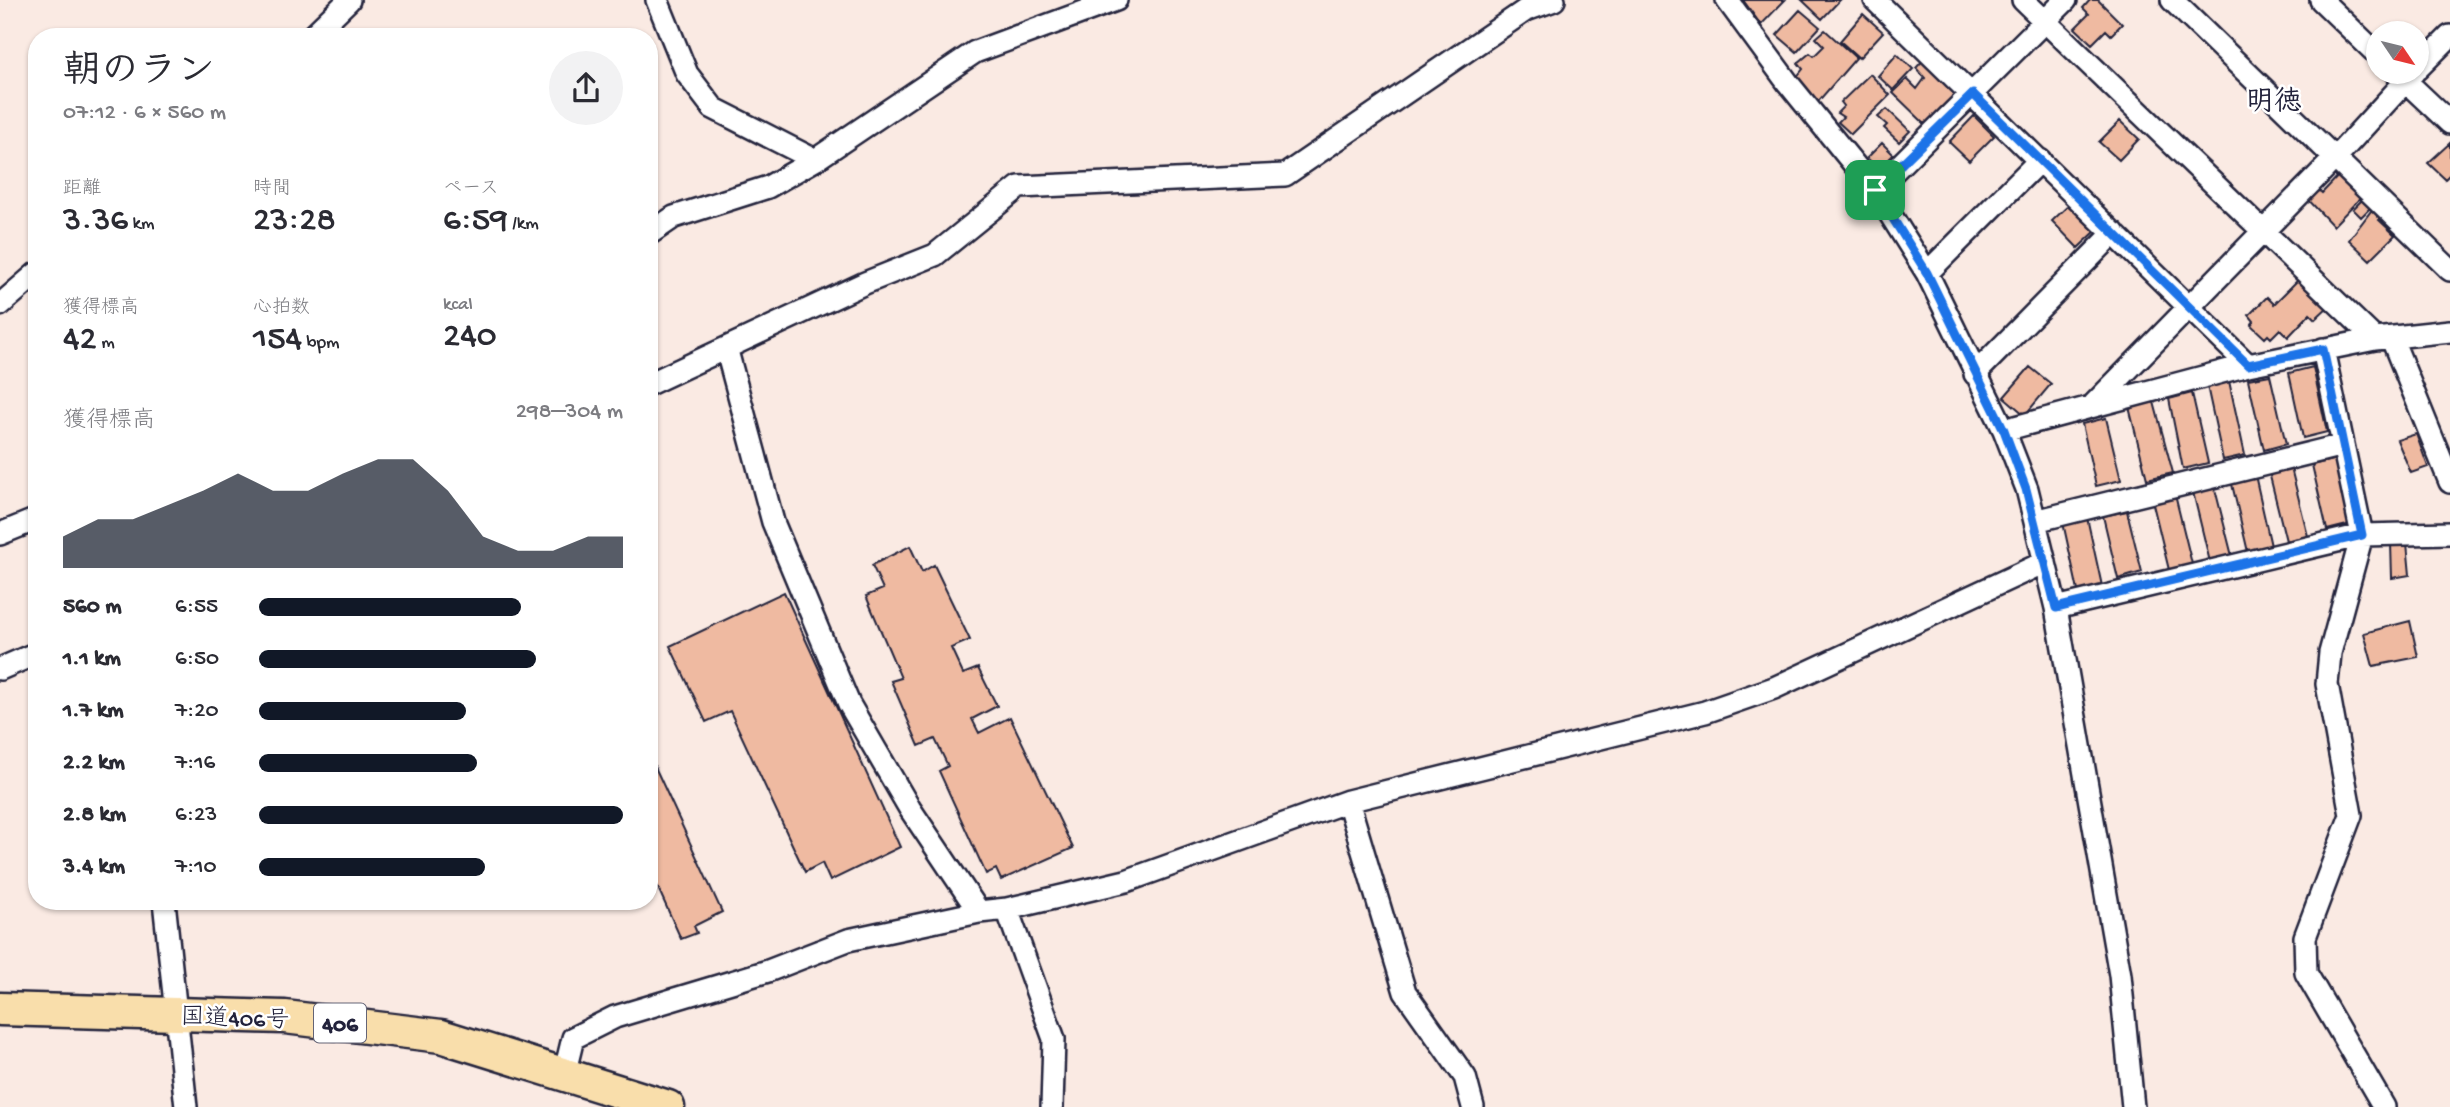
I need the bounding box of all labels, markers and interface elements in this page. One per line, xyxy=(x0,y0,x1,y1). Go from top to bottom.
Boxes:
north arrow xyxy=(2366,21,2429,84)
map controls xyxy=(2366,21,2429,84)
button: share xyxy=(549,51,623,125)
text: 朝のラン xyxy=(63,52,215,96)
district label: 明徳 xyxy=(2246,86,2302,120)
text: 07:12 · 6 × 560 m xyxy=(63,100,226,127)
pin xyxy=(1845,160,1905,220)
icon: arrive xyxy=(1856,171,1894,209)
text: 距離 xyxy=(63,178,101,201)
text: 時間 xyxy=(253,178,291,201)
text: ペース xyxy=(443,178,499,201)
text: 3.36 xyxy=(63,201,128,242)
text: 23:28 xyxy=(253,201,336,242)
text: 6:59 xyxy=(443,201,508,242)
text: km xyxy=(128,213,155,236)
text: /km xyxy=(508,213,539,236)
text: kcal xyxy=(443,294,473,317)
text: 獲得標高 xyxy=(63,297,139,320)
text: 心拍数 xyxy=(253,297,310,320)
text: 240 xyxy=(443,317,497,358)
text: 42 xyxy=(63,320,97,361)
text: 154 xyxy=(253,320,302,361)
text: m xyxy=(97,332,115,355)
text: bpm xyxy=(302,332,339,355)
text: 298–304 m xyxy=(516,399,623,426)
text: 獲得標高 xyxy=(63,408,155,435)
text: 560 m xyxy=(63,594,122,621)
text: 6:55 xyxy=(175,594,218,621)
text: 1.1 km xyxy=(63,646,121,673)
text: 6:50 xyxy=(175,646,219,673)
text: 1.7 km xyxy=(63,698,124,725)
text: 7:20 xyxy=(175,698,219,725)
text: 2.2 km xyxy=(63,750,125,777)
text: 7:16 xyxy=(175,750,215,777)
text: 2.8 km xyxy=(63,802,126,829)
text: 6:23 xyxy=(175,802,217,829)
text: 3.4 km xyxy=(63,854,125,881)
text: 7:10 xyxy=(175,854,217,881)
street label: 国道406号 xyxy=(180,1003,290,1037)
road number: 406 xyxy=(314,1004,366,1042)

